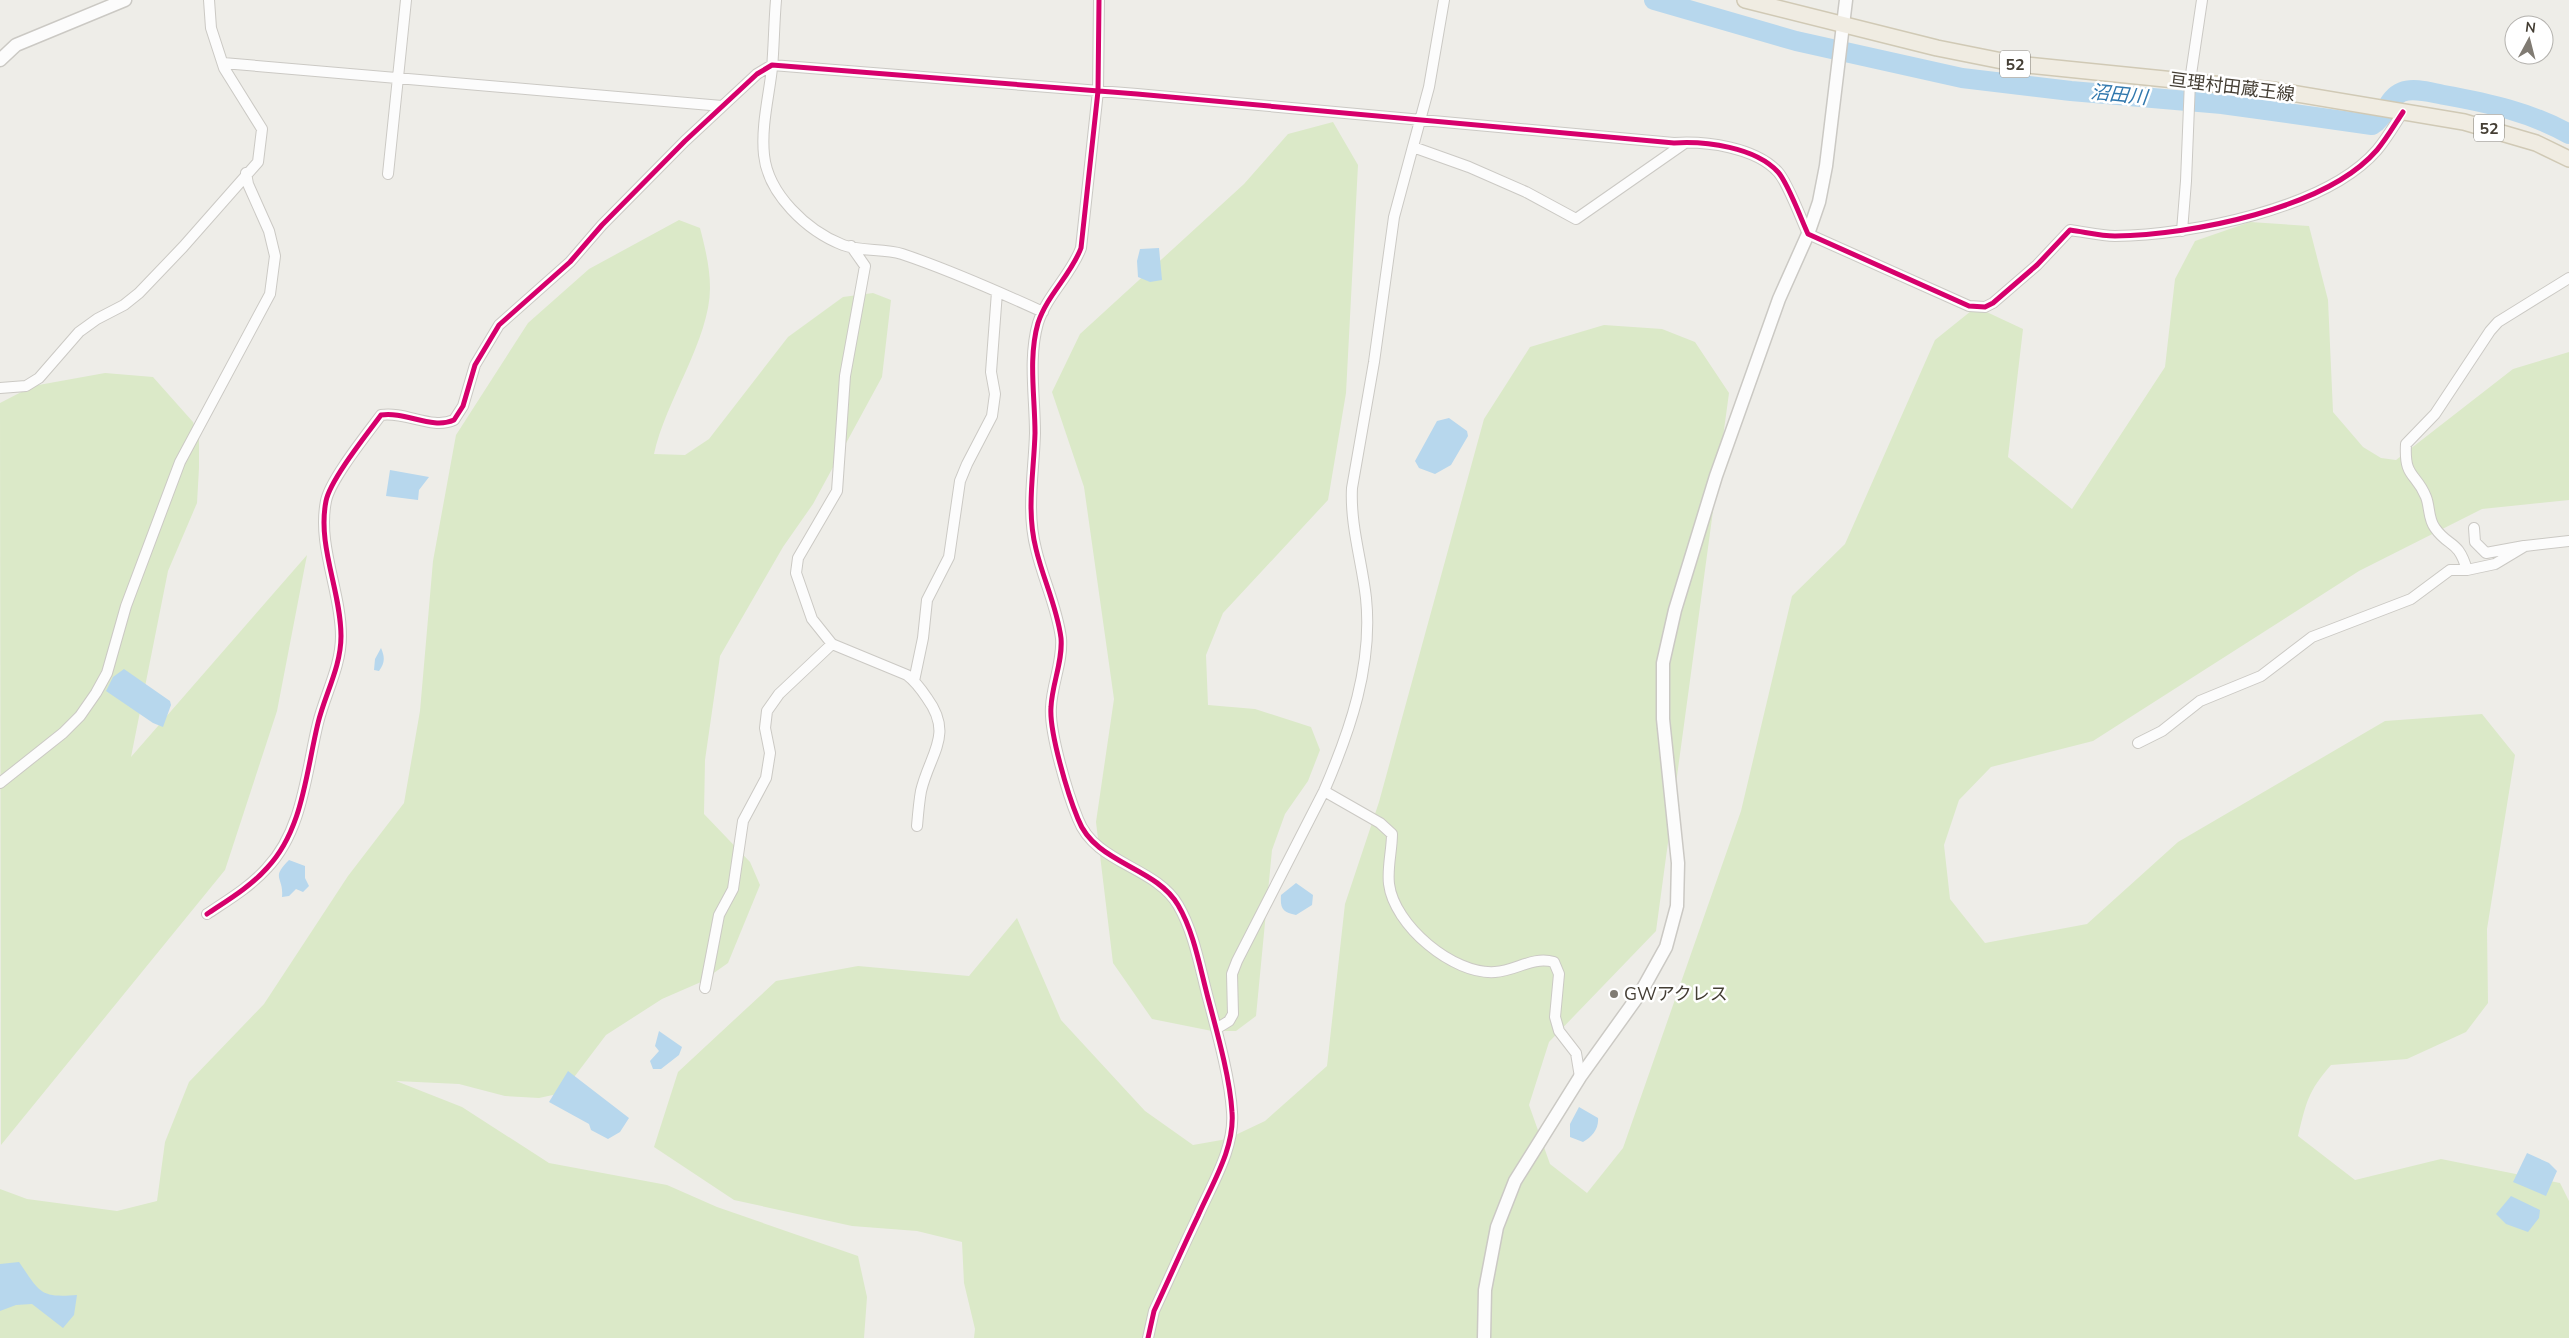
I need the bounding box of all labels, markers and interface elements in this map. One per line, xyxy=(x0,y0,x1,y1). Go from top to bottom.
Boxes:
north arrow xyxy=(2504,15,2554,65)
text: N xyxy=(2524,18,2537,38)
road number: 52 xyxy=(2000,51,2030,78)
street label: 亘理村田蔵王線 xyxy=(2168,67,2296,107)
water label: 沼田川 xyxy=(2089,79,2151,111)
road number: 52 xyxy=(2474,115,2504,142)
place label: GWアクレス xyxy=(1624,982,1728,1006)
marker: GWアクレス xyxy=(1608,988,1620,1000)

